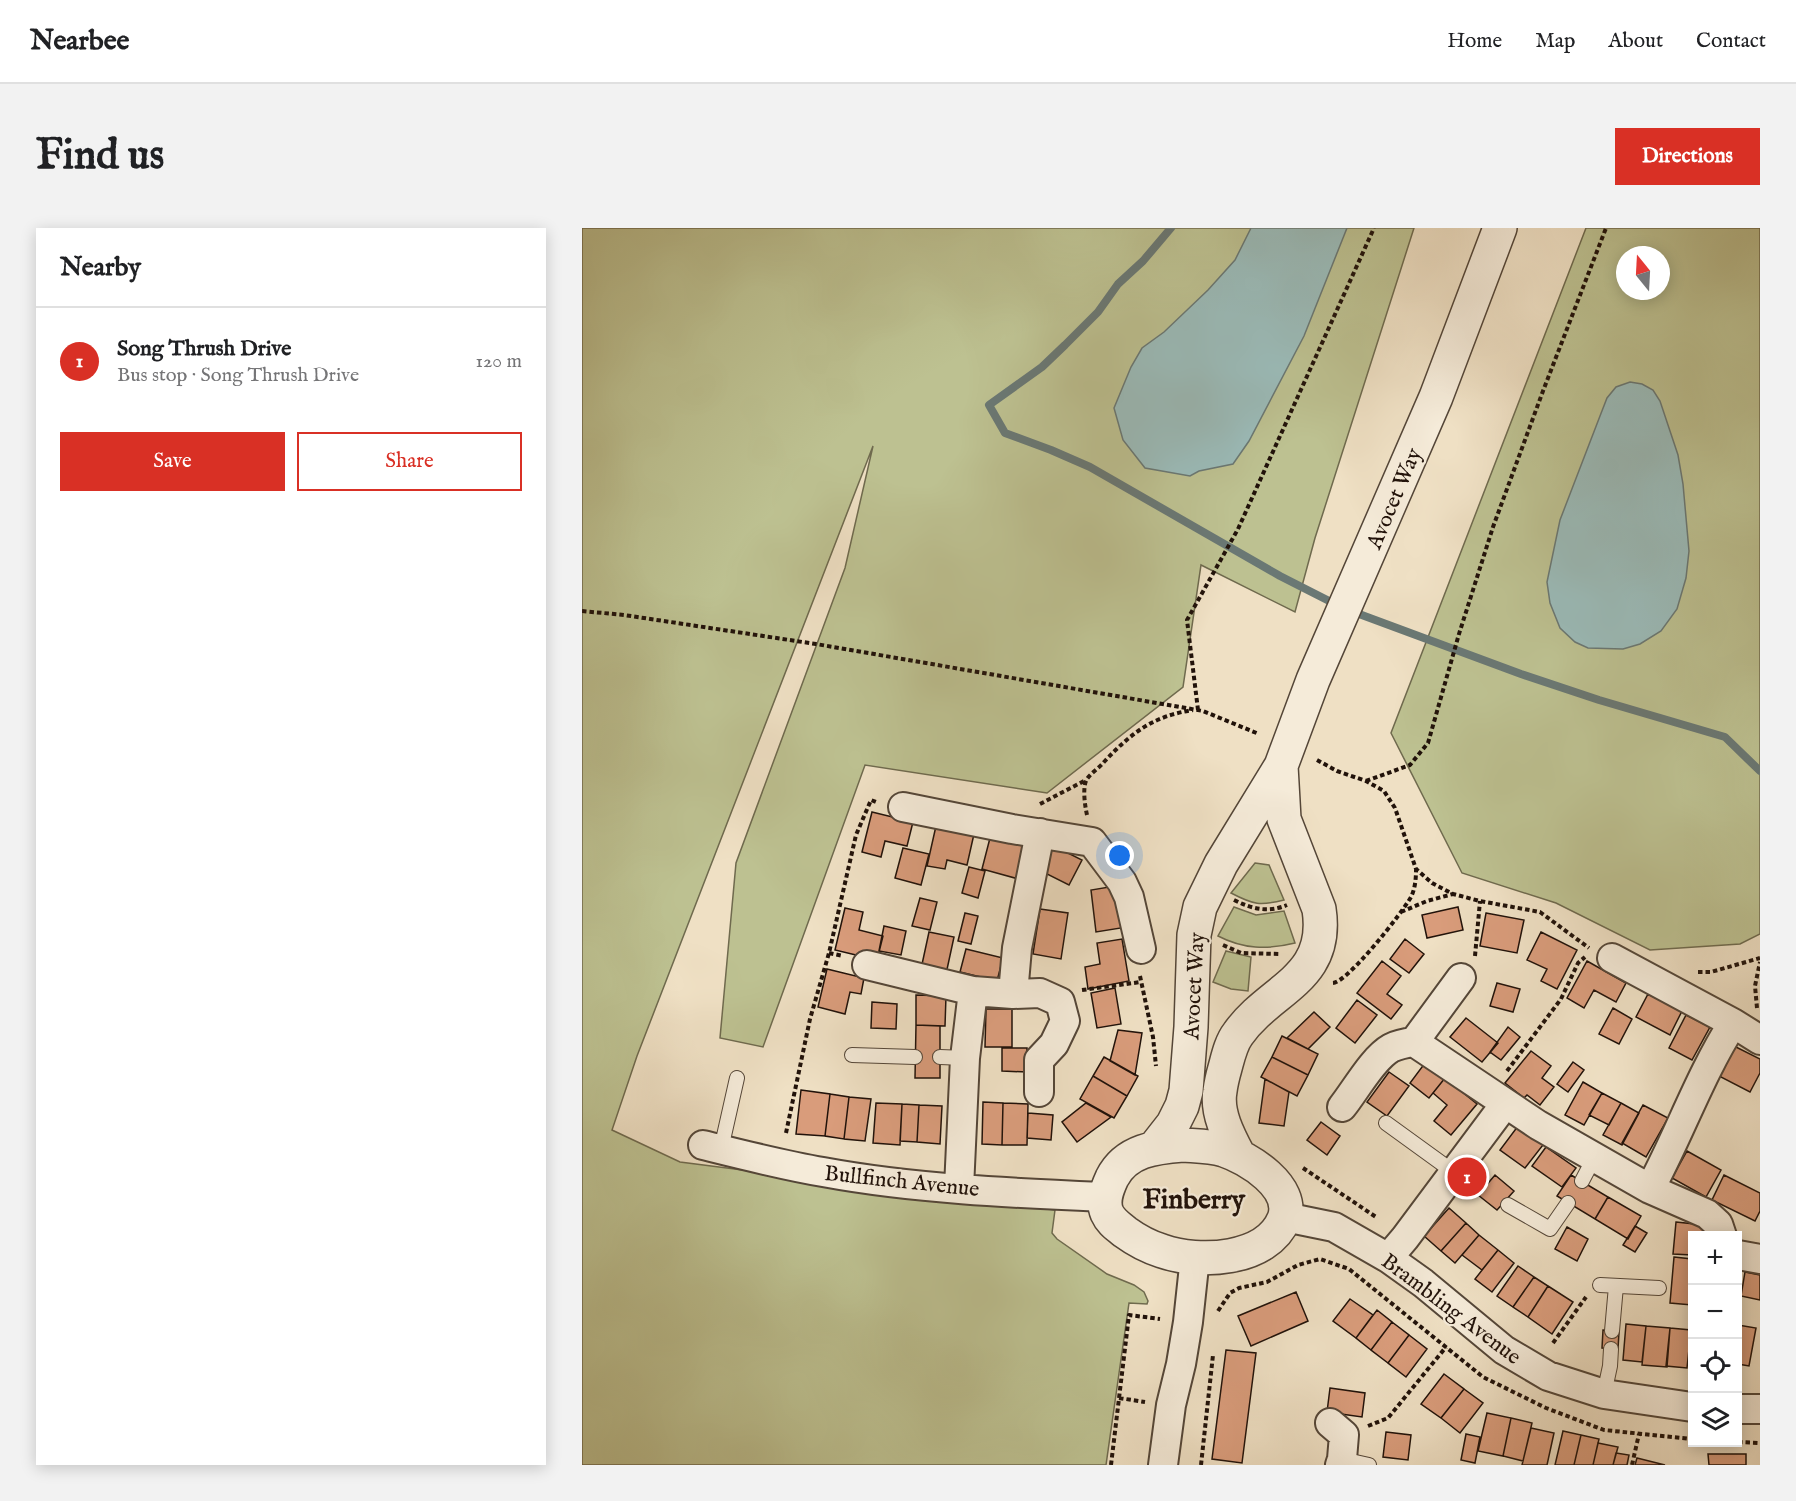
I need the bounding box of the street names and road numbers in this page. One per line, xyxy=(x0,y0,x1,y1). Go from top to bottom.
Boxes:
street label: Avocet Way xyxy=(1361,444,1429,555)
street label: Avocet Way xyxy=(1178,932,1212,1041)
street label: Bullfinch Avenue xyxy=(823,1160,981,1204)
street label: Brambling Avenue xyxy=(1375,1248,1526,1371)

